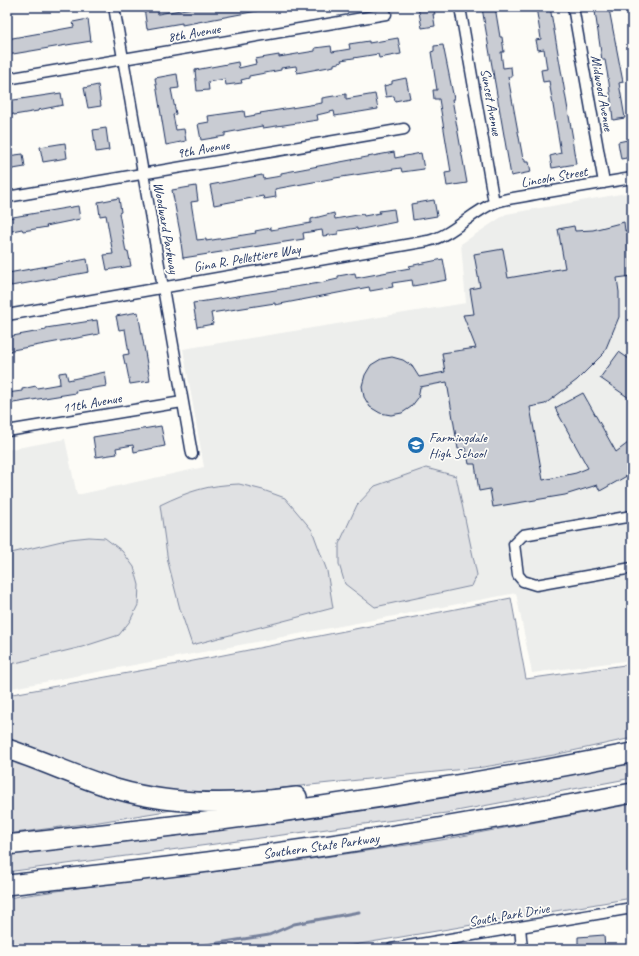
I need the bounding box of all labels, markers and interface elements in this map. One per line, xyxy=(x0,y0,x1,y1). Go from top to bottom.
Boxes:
street label: 8th Avenue xyxy=(166,20,223,46)
street label: Midwood Avenue xyxy=(587,54,617,134)
street label: Sunset Avenue xyxy=(477,67,505,138)
street label: 9th Avenue xyxy=(175,136,232,162)
street label: Lincoln Street xyxy=(519,163,590,191)
street label: Woodward Parkway xyxy=(150,181,183,276)
street label: Gina R. Pellettiere Way xyxy=(192,240,303,276)
street label: 11th Avenue xyxy=(61,389,124,417)
place label: Farmingdale High School xyxy=(429,429,488,462)
school or university icon: Farmingdale High School xyxy=(406,435,426,455)
street label: Southern State Parkway xyxy=(262,829,381,863)
street label: South Park Drive xyxy=(467,899,552,930)

